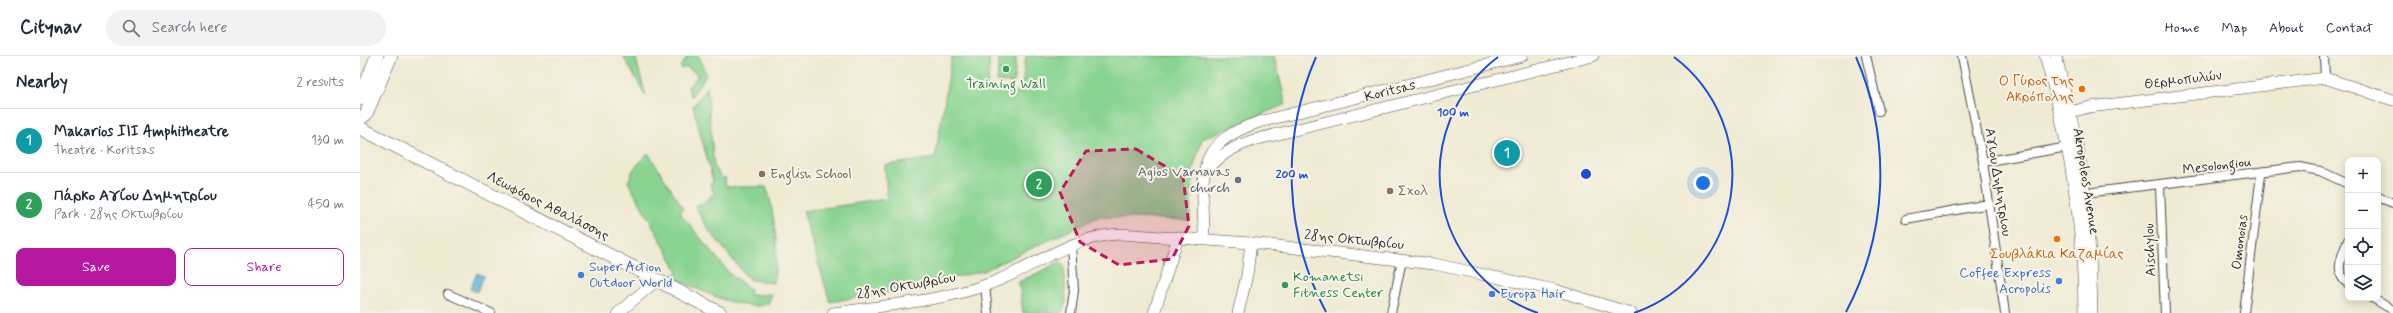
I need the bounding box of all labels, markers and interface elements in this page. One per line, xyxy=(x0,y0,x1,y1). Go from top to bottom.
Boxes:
search box xyxy=(106,10,386,46)
text: Citynav xyxy=(20,15,82,40)
icon: search xyxy=(120,17,142,39)
text: Search here xyxy=(152,18,227,38)
text: Home xyxy=(2165,19,2199,37)
text: Map xyxy=(2221,19,2247,37)
text: About xyxy=(2269,19,2304,37)
text: Contact xyxy=(2326,19,2373,37)
marker: Training Wall xyxy=(1001,64,1011,74)
street label: Θερμοπυλών xyxy=(2143,66,2223,94)
text: Nearby xyxy=(16,71,68,93)
place label: Ο Γύρος της Ακρόπολης xyxy=(1999,72,2074,106)
text: 2 results xyxy=(297,74,344,91)
place label: Training Wall xyxy=(966,75,1046,95)
street label: Koritsas xyxy=(1363,76,1417,106)
marker: Ο Γύρος της Ακρόπολης xyxy=(2077,84,2087,94)
text: 100 m xyxy=(1437,105,1470,121)
text: Makarios III Amphitheatre xyxy=(54,122,229,142)
street label: Αγιου Δημητριου xyxy=(1981,126,2015,238)
street label: Akropoleos Avenue xyxy=(2069,126,2103,236)
text: 1 xyxy=(26,132,32,149)
text: 130 m xyxy=(311,132,344,149)
pin: 1 xyxy=(1494,138,1520,168)
text: Theatre · Koritsas xyxy=(54,142,155,159)
street label: Mesolongiou xyxy=(2181,153,2253,181)
map controls xyxy=(2345,157,2381,301)
button: + xyxy=(2345,157,2381,193)
place label: Agios Varnavas church xyxy=(1138,163,1230,197)
place label: English School xyxy=(770,165,852,185)
street label: Λεωφόρος Αθαλάσσης xyxy=(484,167,612,245)
text: 200 m xyxy=(1276,167,1309,183)
centre of rings xyxy=(1579,167,1593,181)
marker: English School xyxy=(757,169,767,179)
pin: 2 xyxy=(1026,169,1052,199)
your location xyxy=(1693,173,1713,193)
marker: Agios Varnavas church xyxy=(1233,175,1243,185)
place label: Σχολ xyxy=(1398,182,1428,200)
text: Πάρκο Αγίου Δημητρίου xyxy=(54,186,217,206)
marker: Σχολ xyxy=(1385,186,1395,196)
button: − xyxy=(2345,193,2381,229)
text: 2 xyxy=(26,196,32,213)
text: 450 m xyxy=(308,196,344,213)
text: Park · 28ης Οκτωβρίου xyxy=(54,206,183,223)
street label: Omonoias xyxy=(2228,213,2252,271)
street label: Aischylou xyxy=(2140,223,2160,277)
street label: 28ης Οκτωβρίου xyxy=(1303,226,1405,254)
button: locate xyxy=(2345,229,2381,265)
marker: Σουβλάκια Καζαμίας xyxy=(2052,234,2062,244)
place label: Σουβλάκια Καζαμίας xyxy=(1990,245,2124,263)
button: Save xyxy=(16,248,176,286)
button: Share xyxy=(184,248,344,286)
place label: Super Action Outdoor World xyxy=(589,258,672,292)
place label: Coffee Express Acropolis xyxy=(1959,264,2051,298)
button: layers xyxy=(2345,265,2381,301)
street label: 28ης Οκτωβρίου xyxy=(855,268,957,304)
place label: Komanetsi Fitness Center xyxy=(1293,268,1384,302)
marker: Super Action Outdoor World xyxy=(576,270,586,280)
marker: Coffee Express Acropolis xyxy=(2054,276,2064,286)
marker: Komanetsi Fitness Center xyxy=(1280,280,1290,290)
place label: Europa Hair xyxy=(1500,285,1566,303)
marker: Europa Hair xyxy=(1487,289,1497,299)

